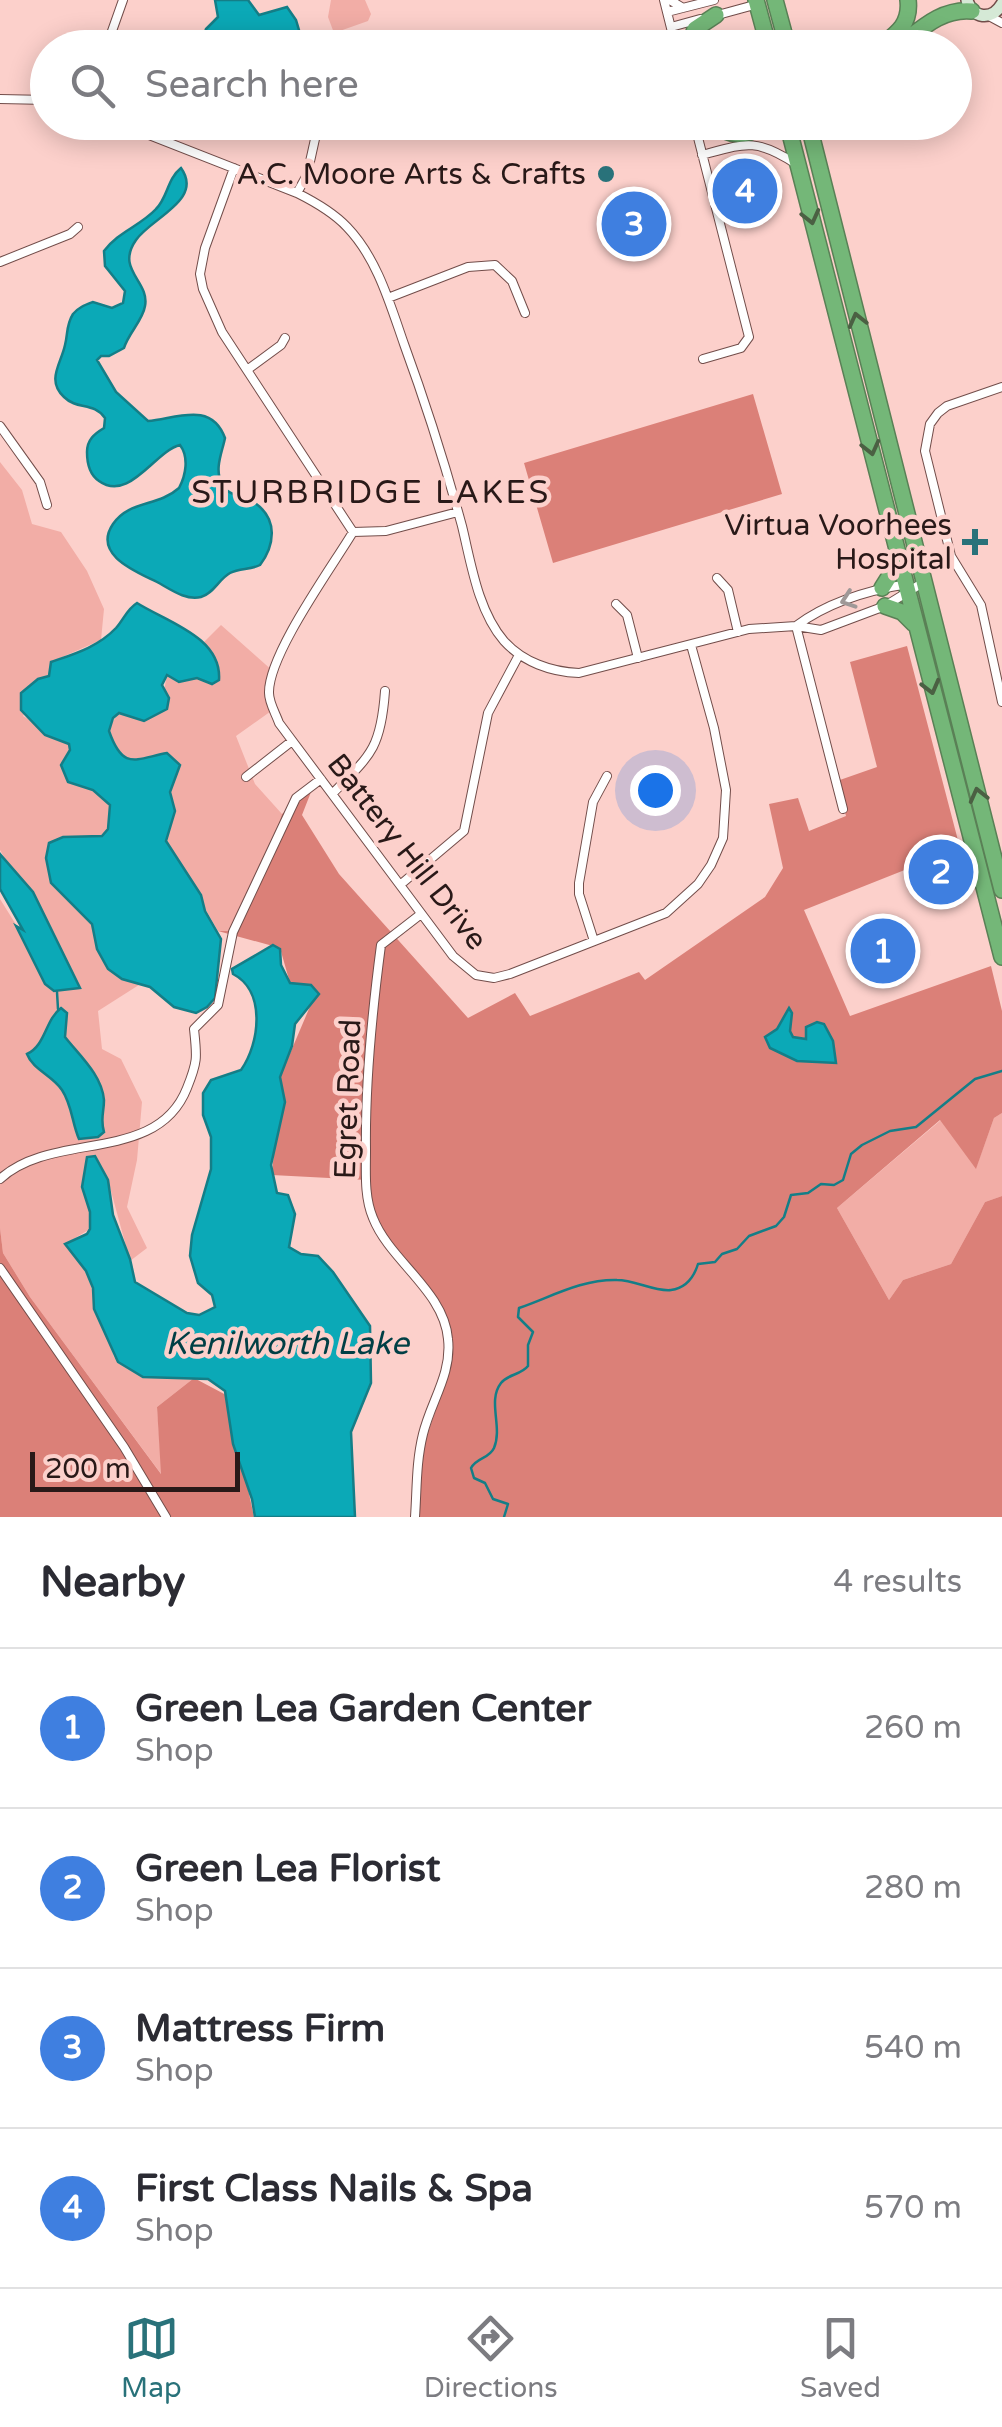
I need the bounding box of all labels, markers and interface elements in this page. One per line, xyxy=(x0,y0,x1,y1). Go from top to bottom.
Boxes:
search box xyxy=(30,30,972,140)
icon: search xyxy=(65,58,120,113)
text: Search here xyxy=(145,62,359,108)
pin: 4 xyxy=(712,154,778,228)
place label: A.C. Moore Arts & Crafts xyxy=(237,156,586,193)
marker: A.C. Moore Arts & Crafts xyxy=(595,163,617,185)
pin: 3 xyxy=(602,186,666,262)
one-way arrow xyxy=(800,208,821,225)
one-way arrow xyxy=(848,312,869,329)
one-way arrow xyxy=(859,439,880,456)
district label: STURBRIDGE LAKES xyxy=(191,474,551,512)
place label: Virtua Voorhees Hospital xyxy=(724,507,952,578)
marker: Virtua Voorhees Hospital xyxy=(962,529,988,555)
one-way arrow xyxy=(840,588,857,608)
one-way arrow xyxy=(919,678,940,695)
street label: Battery Hill Drive xyxy=(319,747,495,957)
your location xyxy=(630,765,681,816)
one-way arrow xyxy=(969,787,990,804)
pin: 2 xyxy=(908,834,974,910)
pin: 1 xyxy=(850,914,916,988)
street label: Egret Road xyxy=(327,1018,369,1180)
water label: Kenilworth Lake xyxy=(165,1325,411,1363)
scale bar xyxy=(30,1447,240,1492)
text: 200 m xyxy=(45,1452,131,1486)
text: Nearby xyxy=(40,1557,185,1608)
text: 4 results xyxy=(833,1563,962,1601)
text: Green Lea Garden Center xyxy=(135,1686,591,1732)
text: 1 xyxy=(62,1709,83,1747)
text: 260 m xyxy=(864,1709,962,1747)
text: Shop xyxy=(135,1732,214,1770)
text: Green Lea Florist xyxy=(135,1846,440,1892)
text: 2 xyxy=(62,1869,83,1907)
text: 280 m xyxy=(864,1869,962,1907)
text: Shop xyxy=(135,1892,214,1930)
text: Mattress Firm xyxy=(135,2006,385,2052)
text: 3 xyxy=(62,2029,83,2067)
text: 540 m xyxy=(864,2029,962,2067)
text: Shop xyxy=(135,2052,214,2090)
text: First Class Nails & Spa xyxy=(135,2166,533,2212)
text: 4 xyxy=(62,2189,83,2227)
text: 570 m xyxy=(864,2189,962,2227)
text: Shop xyxy=(135,2212,214,2250)
tab: Map xyxy=(121,2311,182,2405)
tab: Directions xyxy=(424,2311,558,2405)
tab: Saved xyxy=(800,2311,881,2405)

